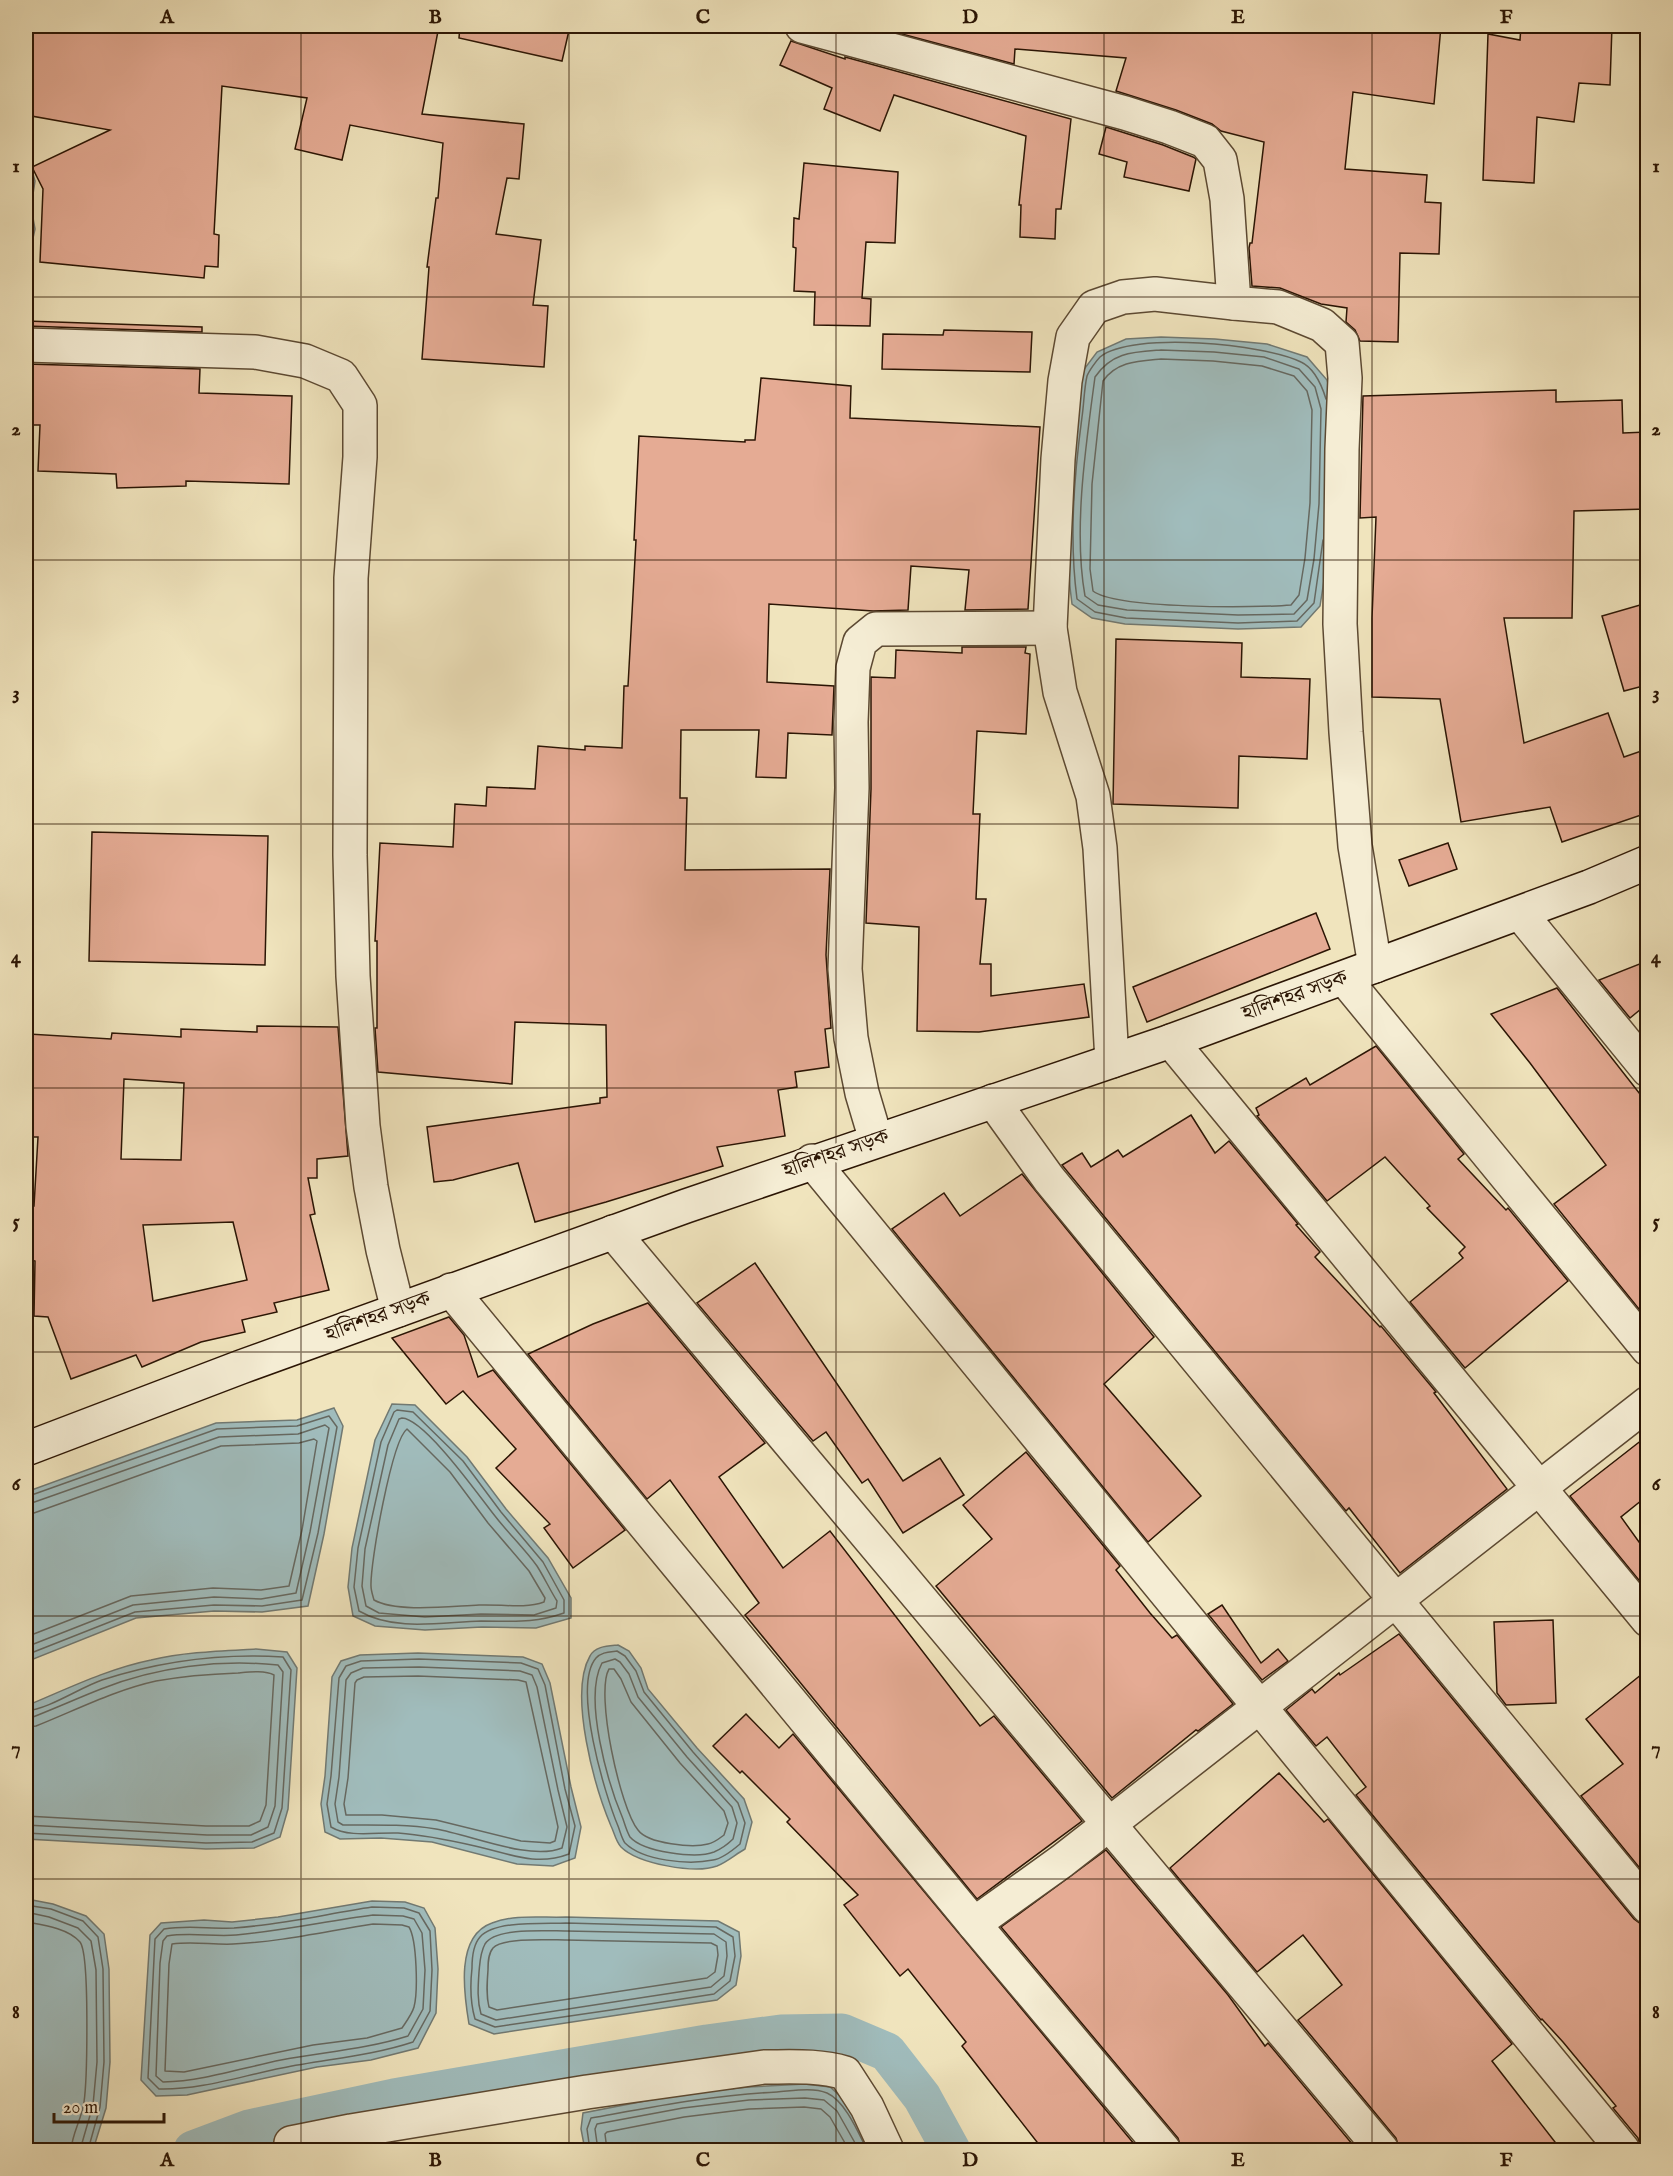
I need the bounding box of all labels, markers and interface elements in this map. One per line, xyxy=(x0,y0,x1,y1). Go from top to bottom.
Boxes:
text: A xyxy=(159,5,175,30)
text: B xyxy=(428,5,442,30)
text: C xyxy=(696,5,710,30)
text: D xyxy=(962,5,978,30)
text: E xyxy=(1231,5,1245,30)
text: F xyxy=(1500,5,1513,30)
text: 1 xyxy=(12,154,20,179)
text: 1 xyxy=(1652,154,1660,179)
text: 2 xyxy=(11,417,21,442)
text: 2 xyxy=(1651,417,1661,442)
text: 3 xyxy=(12,681,20,706)
text: 3 xyxy=(1652,681,1660,706)
text: 4 xyxy=(11,945,22,970)
text: 4 xyxy=(1651,945,1662,970)
street label: হালিশহর সড়ক xyxy=(1238,964,1353,1028)
street label: হালিশহর সড়ক xyxy=(779,1123,894,1185)
text: 5 xyxy=(12,1209,20,1234)
text: 5 xyxy=(1652,1209,1660,1234)
street label: হালিশহর সড়ক xyxy=(321,1285,436,1349)
text: 6 xyxy=(12,1472,22,1497)
text: 6 xyxy=(1652,1472,1662,1497)
text: 7 xyxy=(11,1736,21,1761)
text: 7 xyxy=(1651,1736,1661,1761)
text: 8 xyxy=(12,2000,20,2025)
text: 8 xyxy=(1652,2000,1660,2025)
scale bar xyxy=(54,2086,164,2124)
text: 20 m xyxy=(63,2097,98,2120)
text: A xyxy=(159,2148,175,2173)
text: B xyxy=(428,2148,442,2173)
text: C xyxy=(696,2148,710,2173)
text: D xyxy=(962,2148,978,2173)
text: E xyxy=(1231,2148,1245,2173)
text: F xyxy=(1500,2148,1513,2173)

